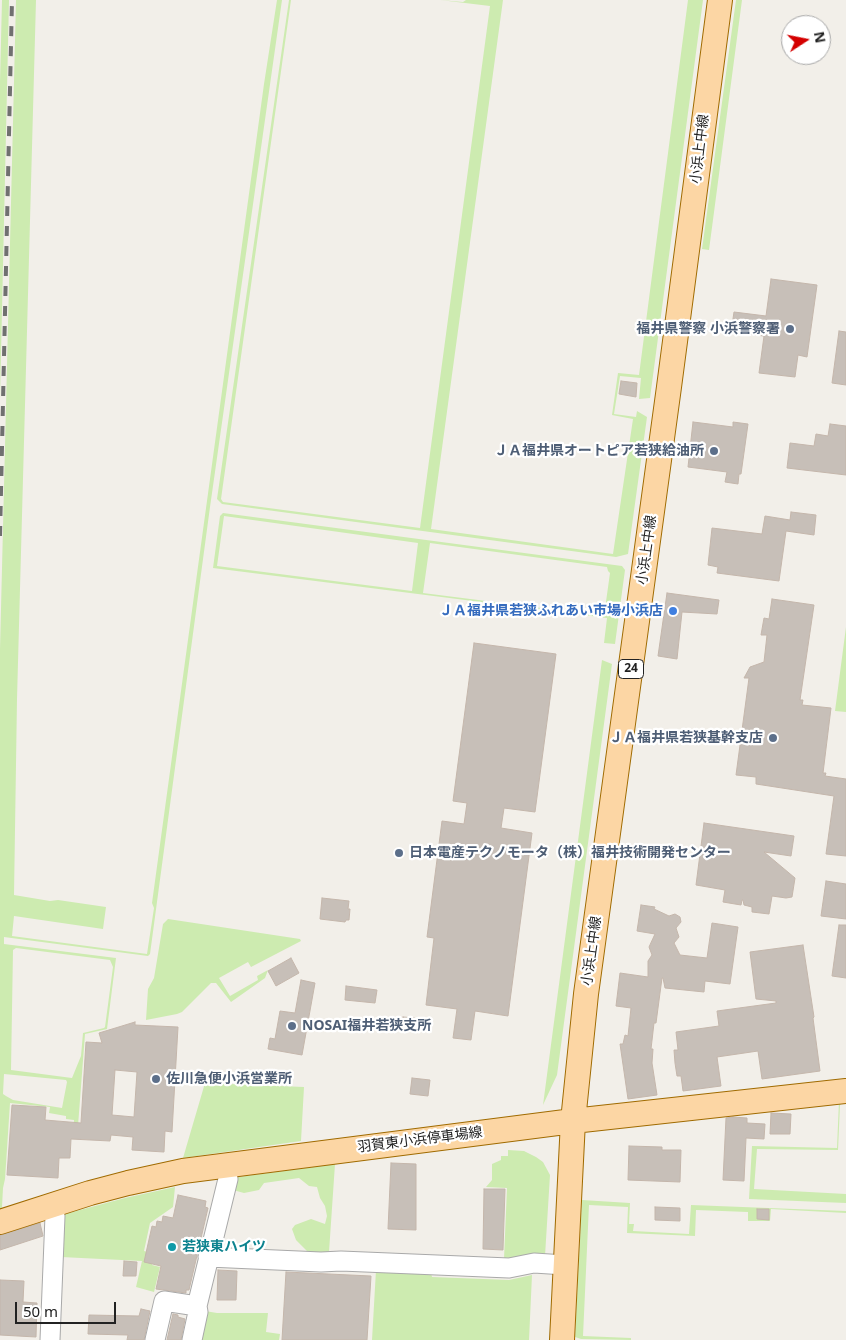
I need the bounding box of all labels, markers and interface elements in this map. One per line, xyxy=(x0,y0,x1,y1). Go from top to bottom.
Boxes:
north arrow xyxy=(781,15,831,65)
text: N xyxy=(810,30,831,45)
street label: 小浜上中線 xyxy=(687,113,713,185)
place label: 福井県警察 小浜警察署 xyxy=(636,321,780,337)
marker: 福井県警察 小浜警察署 xyxy=(784,323,796,335)
place label: ＪＡ福井県オートピア若狭給油所 xyxy=(494,443,704,459)
marker: ＪＡ福井県オートピア若狭給油所 xyxy=(708,445,720,457)
street label: 小浜上中線 xyxy=(634,514,660,586)
place label: ＪＡ福井県若狭ふれあい市場小浜店 xyxy=(439,603,663,619)
marker: ＪＡ福井県若狭ふれあい市場小浜店 xyxy=(667,605,679,617)
road number: 24 xyxy=(618,660,644,679)
place label: ＪＡ福井県若狭基幹支店 xyxy=(609,730,763,746)
marker: ＪＡ福井県若狭基幹支店 xyxy=(767,732,779,744)
place label: 日本電産テクノモータ（株）福井技術開発センター xyxy=(409,845,731,861)
marker: 日本電産テクノモータ（株）福井技術開発センター xyxy=(393,847,405,859)
street label: 小浜上中線 xyxy=(579,915,605,987)
place label: NOSAI福井若狭支所 xyxy=(302,1018,431,1034)
marker: NOSAI福井若狭支所 xyxy=(286,1020,298,1032)
place label: 佐川急便小浜営業所 xyxy=(166,1071,292,1087)
marker: 佐川急便小浜営業所 xyxy=(150,1073,162,1085)
street label: 羽賀東小浜停車場線 xyxy=(356,1124,484,1156)
place label: 若狭東ハイツ xyxy=(182,1239,266,1255)
marker: 若狭東ハイツ xyxy=(166,1241,178,1253)
scale bar xyxy=(18,1292,119,1324)
text: 50 m xyxy=(23,1301,58,1321)

